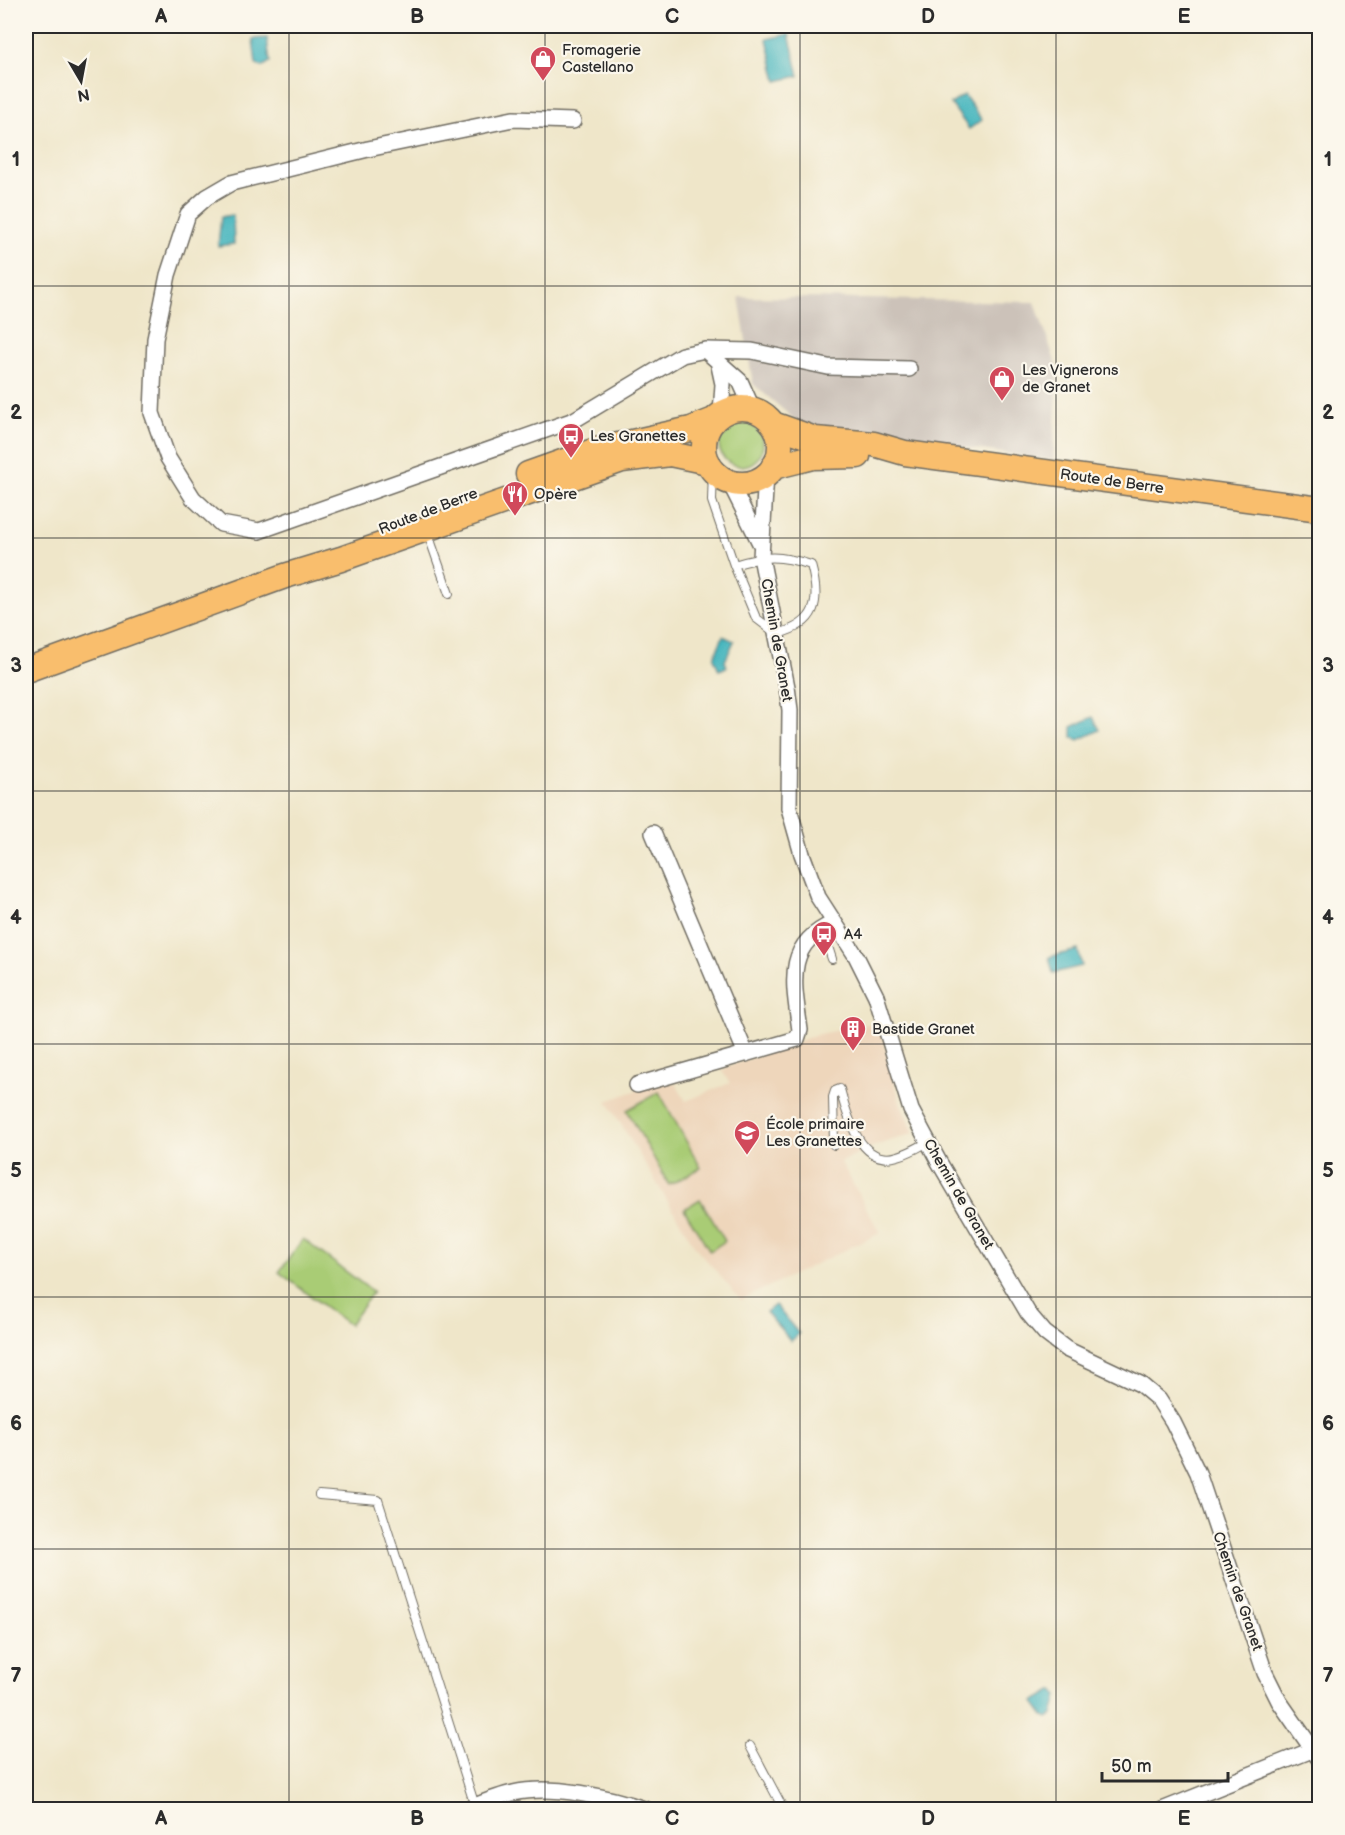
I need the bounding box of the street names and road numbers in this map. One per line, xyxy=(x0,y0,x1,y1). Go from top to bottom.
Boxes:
street label: Route de Berre xyxy=(1059,465,1165,498)
street label: Route de Berre xyxy=(376,484,481,539)
street label: Chemin de Granet xyxy=(756,577,797,703)
street label: Chemin de Granet xyxy=(919,1136,998,1253)
street label: Chemin de Granet xyxy=(1208,1529,1267,1654)

